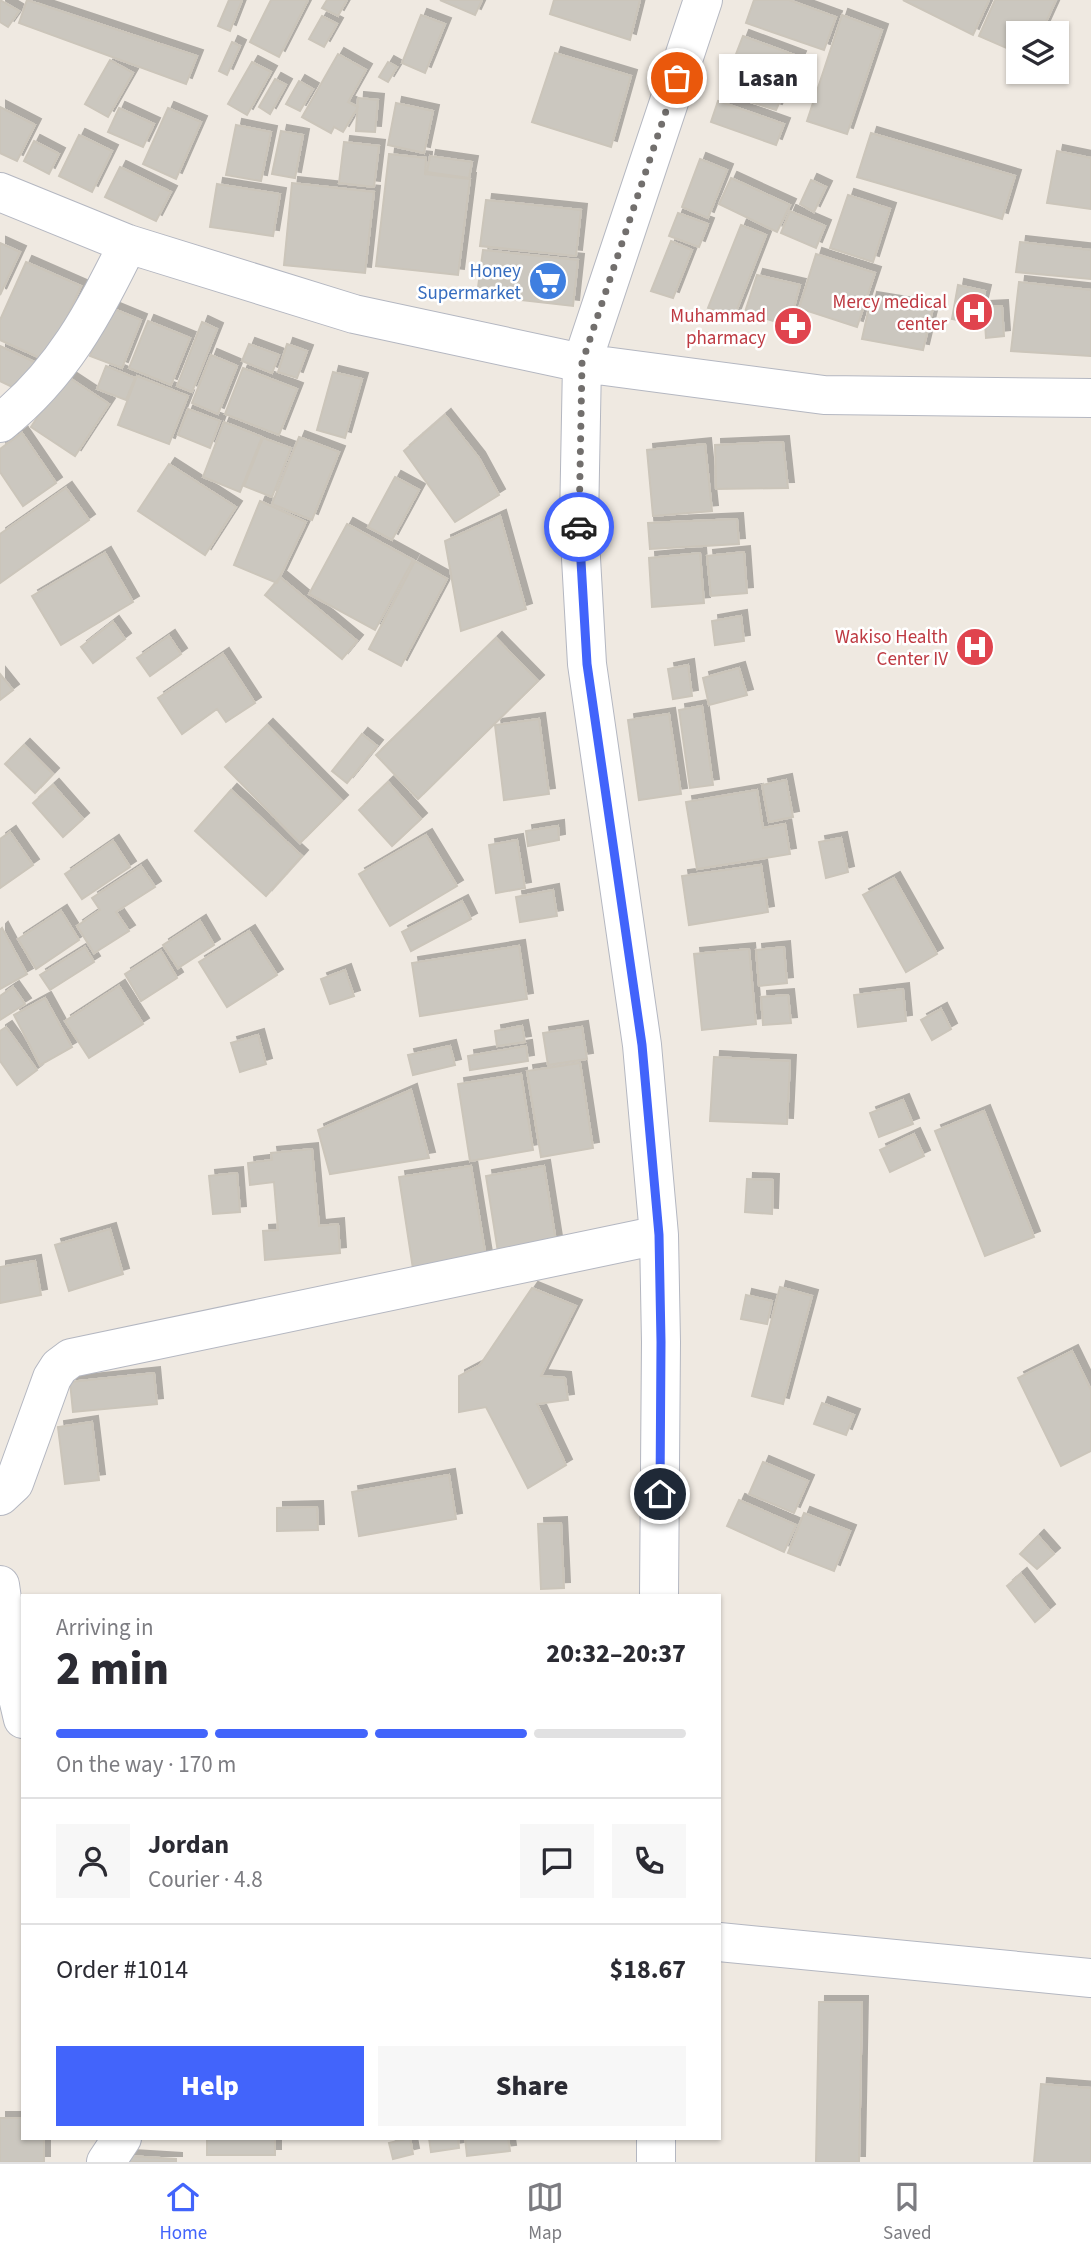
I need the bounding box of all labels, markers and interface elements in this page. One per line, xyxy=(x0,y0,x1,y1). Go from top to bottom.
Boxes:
map controls xyxy=(1006,21,1069,84)
button: layers xyxy=(1006,21,1069,84)
pin xyxy=(647,48,707,108)
callout: Lasan xyxy=(719,54,817,102)
icon: bag xyxy=(658,59,696,97)
text: Lasan xyxy=(738,62,798,95)
place label: Honey Supermarket xyxy=(417,258,522,307)
supermarket icon: Honey Supermarket xyxy=(527,260,569,302)
place label: Mercy medical center xyxy=(833,289,947,338)
hospital icon: Mercy medical center xyxy=(953,291,995,333)
place label: Muhammad pharmacy xyxy=(670,303,766,352)
pharmacy icon: Muhammad pharmacy xyxy=(772,305,814,347)
courier xyxy=(544,492,614,562)
icon: car xyxy=(560,508,598,546)
place label: Wakiso Health Center IV xyxy=(835,624,948,673)
hospital icon: Wakiso Health Center IV xyxy=(954,626,996,668)
pin xyxy=(630,1464,690,1524)
icon: home xyxy=(641,1475,679,1513)
text: Arriving in xyxy=(56,1611,154,1644)
text: 20:32–20:37 xyxy=(546,1635,686,1672)
text: 2 min xyxy=(56,1637,169,1702)
text: On the way · 170 m xyxy=(56,1748,236,1781)
button: person xyxy=(56,1824,130,1898)
button: chat xyxy=(520,1824,594,1898)
button: phone xyxy=(612,1824,686,1898)
text: Jordan xyxy=(148,1826,229,1863)
text: Courier · 4.8 xyxy=(148,1863,263,1896)
text: Order #1014 xyxy=(56,1951,188,1988)
text: $18.67 xyxy=(610,1951,686,1988)
button: Help xyxy=(56,2046,364,2126)
button: Share xyxy=(378,2046,686,2126)
tab: Home xyxy=(159,2178,207,2247)
tab: Map xyxy=(526,2178,564,2247)
tab: Saved xyxy=(883,2178,932,2247)

